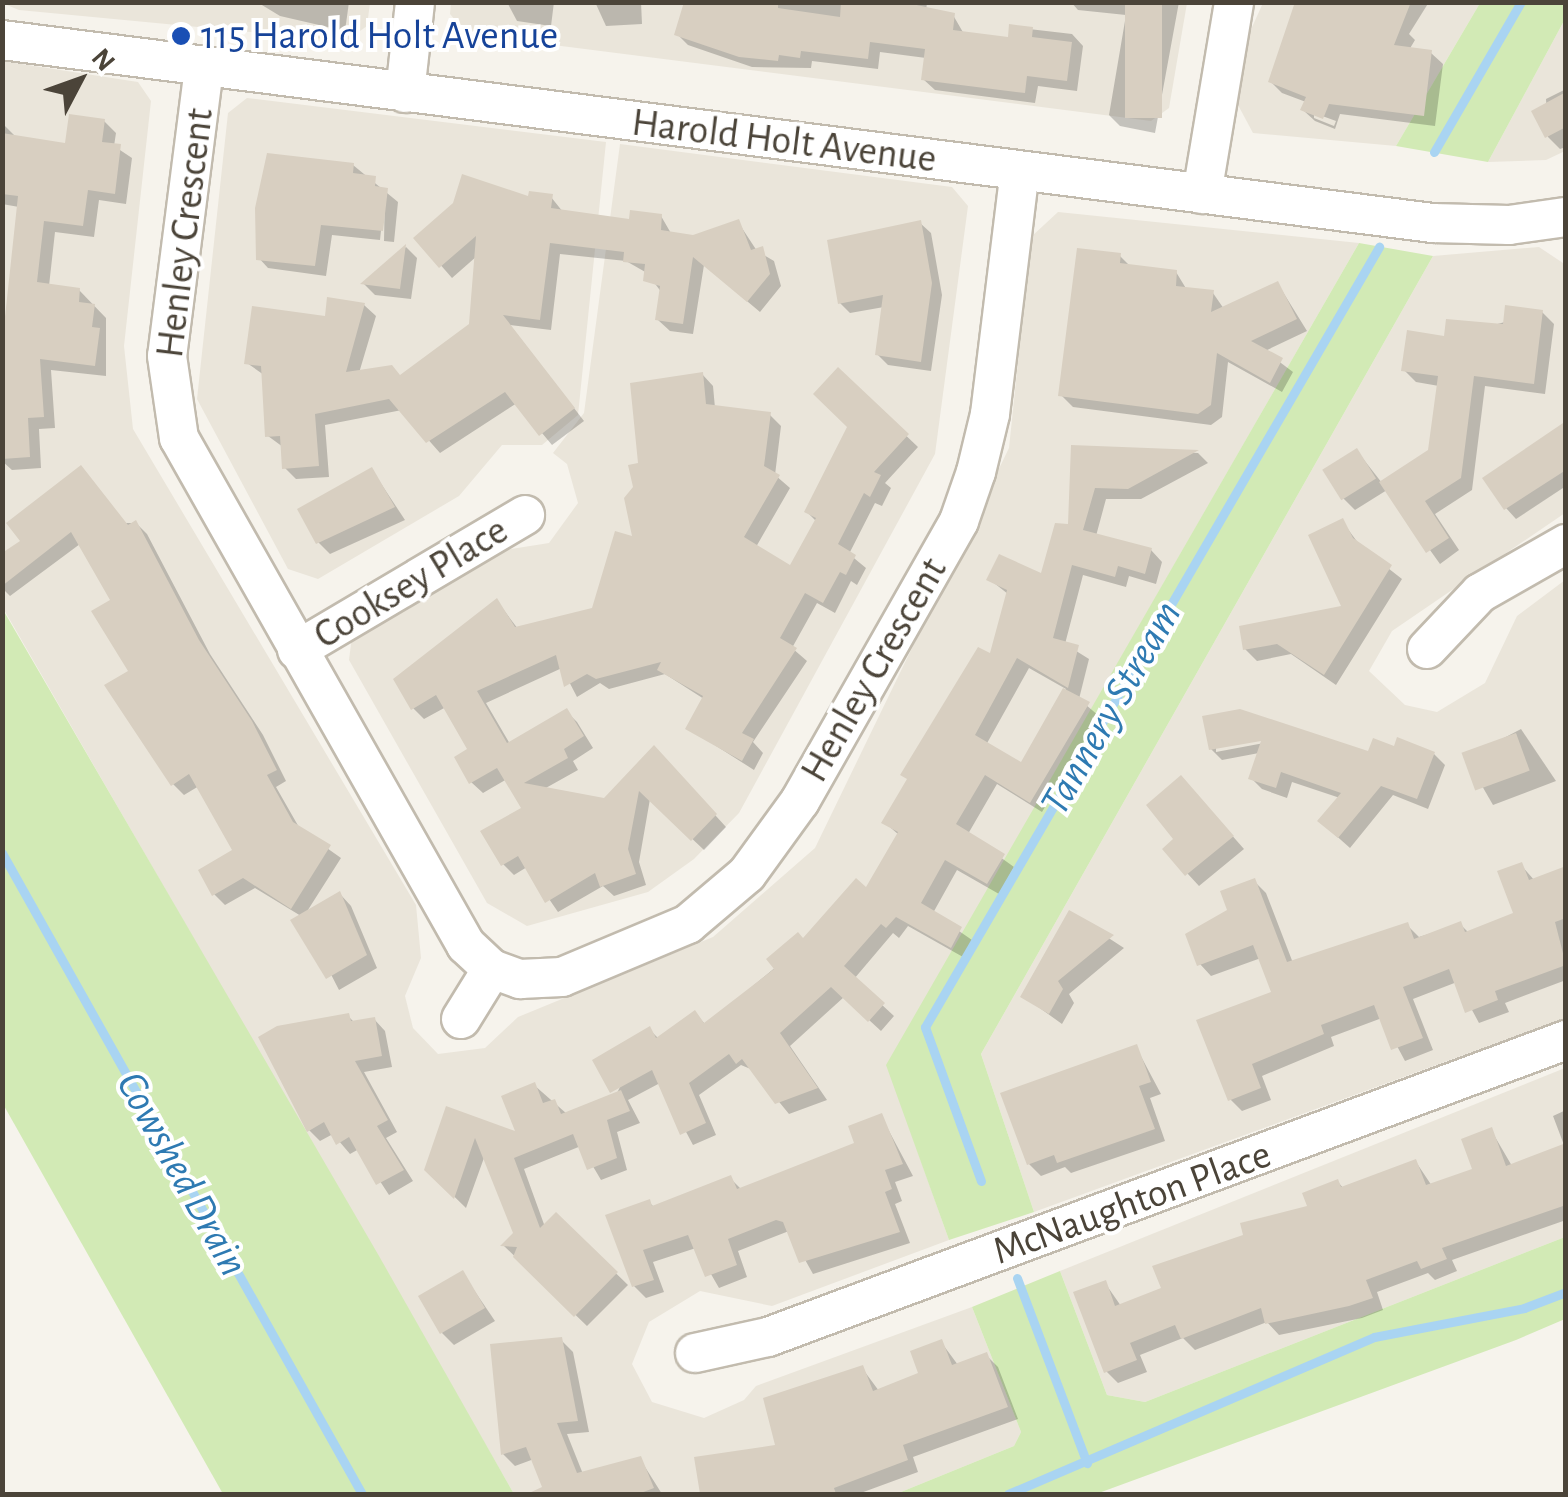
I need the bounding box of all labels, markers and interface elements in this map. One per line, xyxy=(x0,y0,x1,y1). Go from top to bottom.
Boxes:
place label: 115 Harold Holt Avenue xyxy=(201,12,558,60)
marker: 115 Harold Holt Avenue xyxy=(170,25,192,47)
north arrow xyxy=(30,30,130,130)
text: N xyxy=(86,44,120,77)
street label: Harold Holt Avenue xyxy=(629,99,939,183)
street label: Henley Crescent xyxy=(146,106,224,360)
street label: Cooksey Place xyxy=(305,506,517,660)
street label: Henley Crescent xyxy=(790,549,958,791)
water label: Tannery Stream xyxy=(1029,592,1193,824)
water label: Cowshed Drain xyxy=(105,1063,259,1285)
street label: McNaughton Place xyxy=(986,1130,1278,1276)

